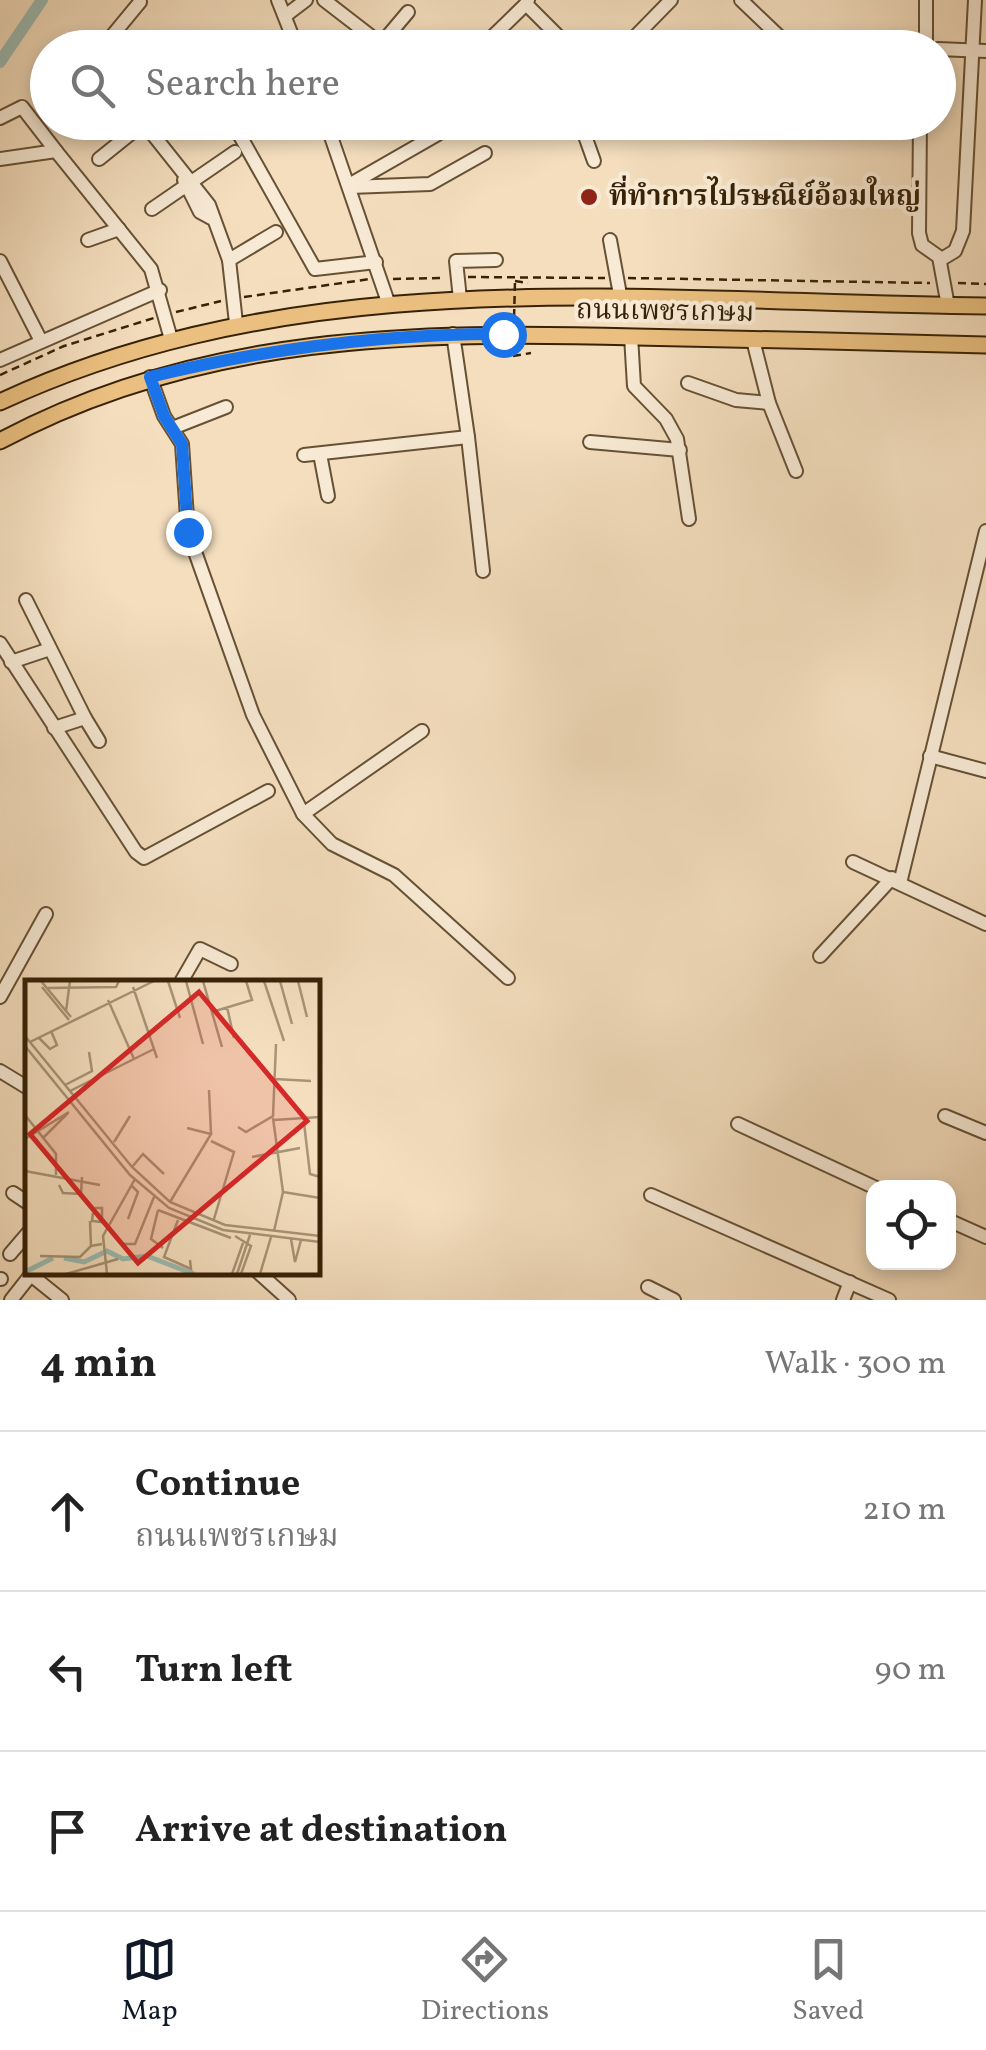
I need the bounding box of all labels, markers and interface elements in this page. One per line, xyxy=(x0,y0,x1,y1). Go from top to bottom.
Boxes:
search box xyxy=(30,30,956,140)
icon: search xyxy=(65,58,120,113)
text: Search here xyxy=(145,59,340,112)
place label: ที่ทำการไปรษณีย์อ้อมใหญ่ xyxy=(609,175,921,217)
marker: ที่ทำการไปรษณีย์อ้อมใหญ่ xyxy=(578,186,600,208)
street label: ถนนเพชรเกษม xyxy=(576,291,754,333)
route start xyxy=(481,312,527,358)
route end xyxy=(166,510,212,556)
inset map xyxy=(25,980,320,1275)
map controls xyxy=(866,1180,956,1270)
button: locate xyxy=(866,1180,956,1270)
text: 4 min xyxy=(40,1336,157,1395)
text: Walk · 300 m xyxy=(765,1343,946,1387)
text: Continue xyxy=(135,1459,300,1512)
icon: ahead xyxy=(40,1484,95,1539)
text: 210 m xyxy=(862,1489,946,1533)
text: ถนนเพชรเกษม xyxy=(135,1516,339,1560)
icon: left xyxy=(40,1644,95,1699)
text: Turn left xyxy=(135,1645,292,1698)
text: 90 m xyxy=(875,1649,946,1693)
icon: arrive xyxy=(40,1804,95,1859)
text: Arrive at destination xyxy=(135,1805,508,1858)
tab: Map xyxy=(122,1932,178,2031)
tab: Directions xyxy=(421,1932,549,2031)
tab: Saved xyxy=(792,1932,864,2031)

